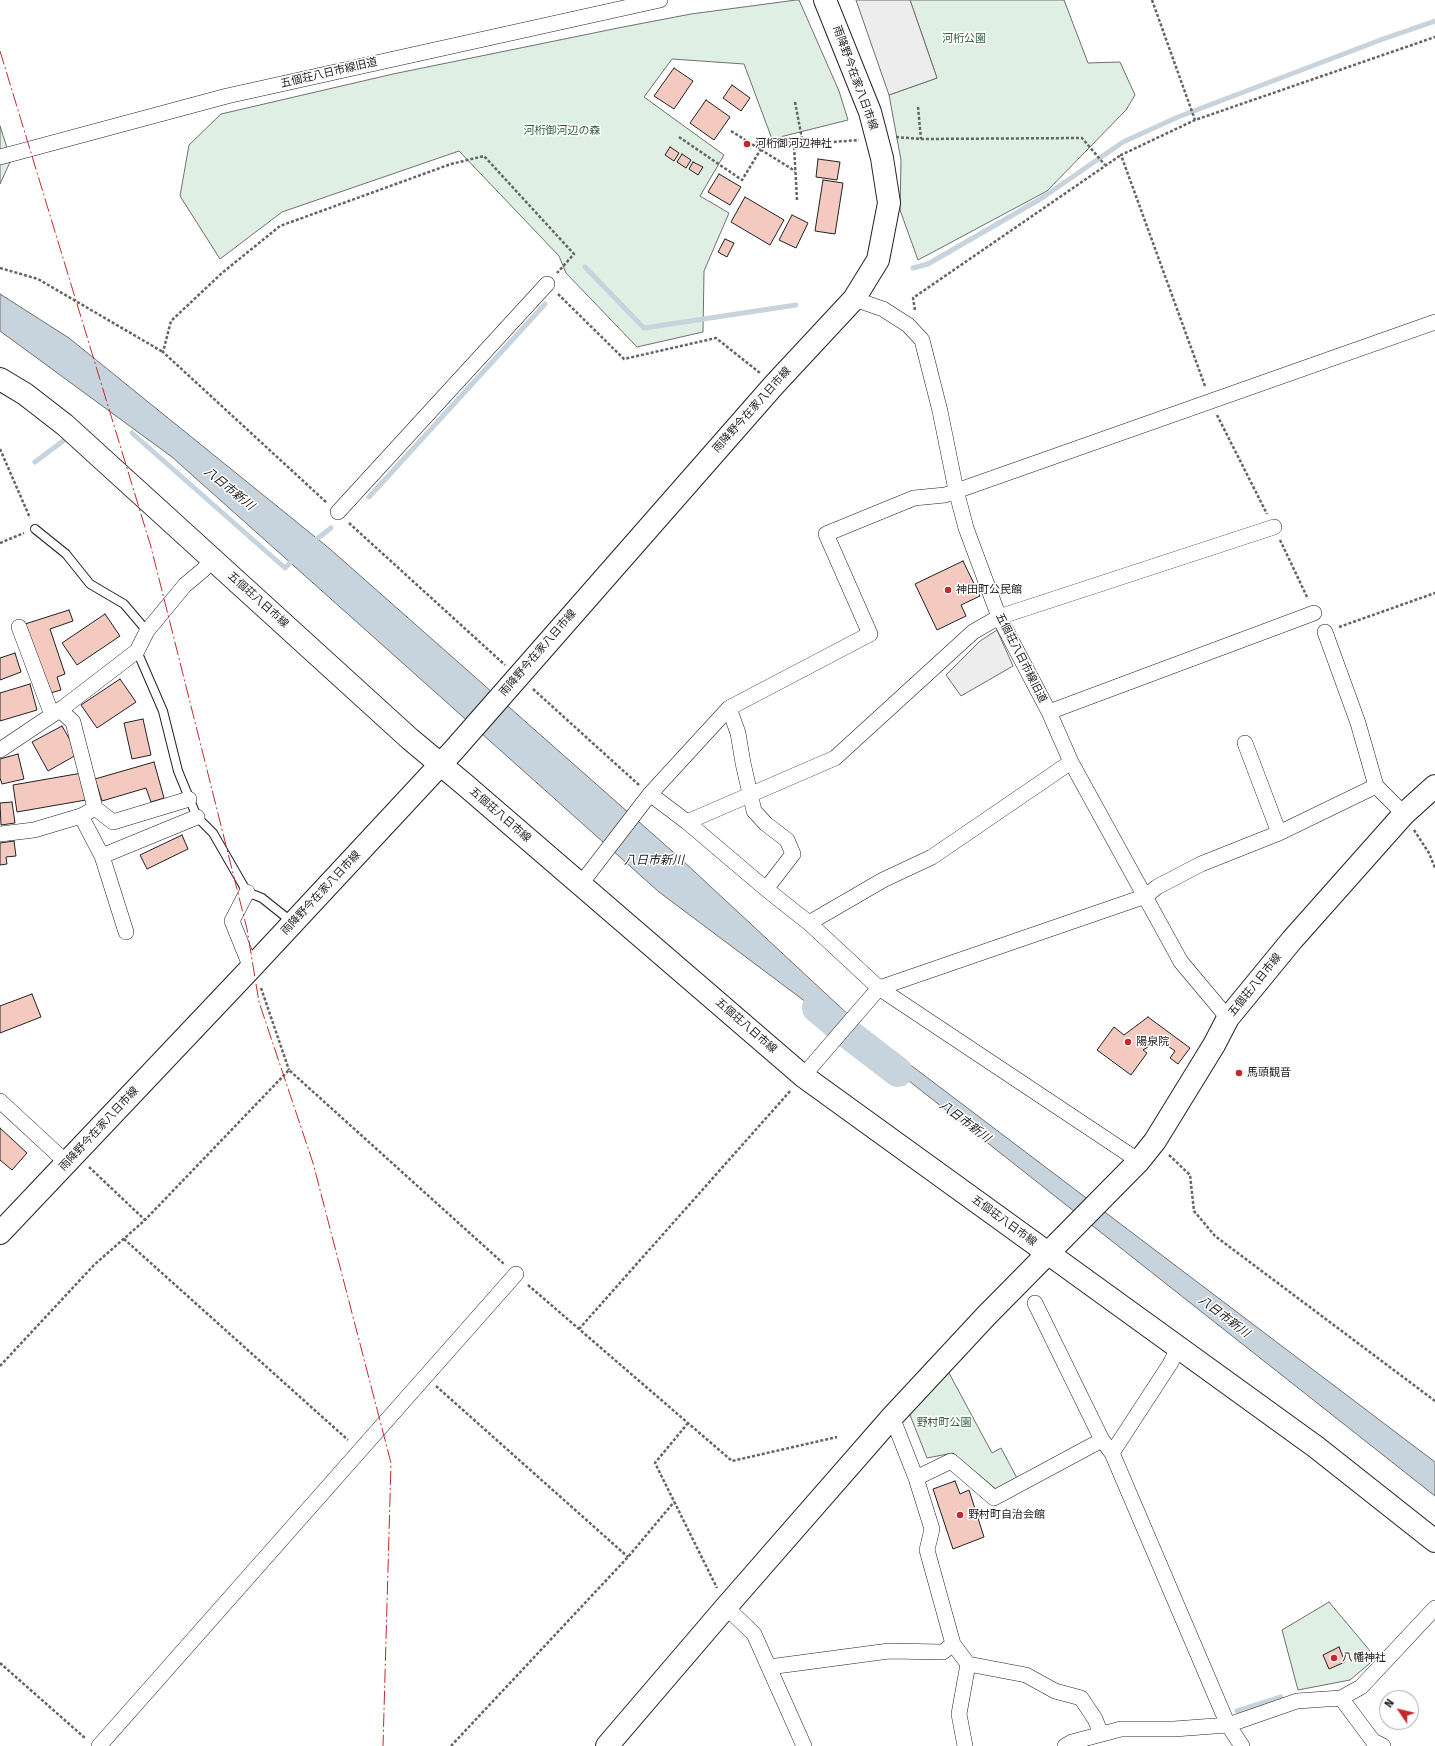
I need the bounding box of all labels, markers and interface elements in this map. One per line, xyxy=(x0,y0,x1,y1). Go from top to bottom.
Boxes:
street label: 雨降野今在家八日市線 xyxy=(830,24,880,132)
park label: 河桁公園 xyxy=(942,32,986,46)
street label: 五個荘八日市線旧道 xyxy=(279,55,379,91)
park label: 河桁御河辺の森 xyxy=(524,124,600,138)
place label: 河桁御河辺神社 xyxy=(755,137,832,151)
marker: 河桁御河辺神社 xyxy=(742,139,752,149)
street label: 雨降野今在家八日市線 xyxy=(710,365,794,455)
water label: 八日市新川 xyxy=(201,465,257,513)
street label: 五個荘八日市線 xyxy=(225,569,291,631)
place label: 神田町公民館 xyxy=(956,583,1022,597)
marker: 神田町公民館 xyxy=(943,585,953,595)
street label: 雨降野今在家八日市線 xyxy=(497,607,579,699)
street label: 五個荘八日市線旧道 xyxy=(993,611,1049,705)
street label: 五個荘八日市線 xyxy=(467,785,533,845)
street label: 雨降野今在家八日市線 xyxy=(279,848,363,938)
water label: 八日市新川 xyxy=(624,854,684,868)
street label: 五個荘八日市線 xyxy=(1226,951,1284,1019)
street label: 五個荘八日市線 xyxy=(713,996,779,1056)
place label: 陽泉院 xyxy=(1136,1035,1169,1049)
marker: 陽泉院 xyxy=(1123,1037,1133,1047)
place label: 馬頭観音 xyxy=(1247,1066,1291,1080)
marker: 馬頭観音 xyxy=(1234,1068,1244,1078)
street label: 雨降野今在家八日市線 xyxy=(57,1084,141,1174)
water label: 八日市新川 xyxy=(937,1098,993,1146)
street label: 五個荘八日市線 xyxy=(969,1193,1039,1249)
water label: 八日市新川 xyxy=(1196,1293,1252,1341)
park label: 野村町公園 xyxy=(917,1416,971,1430)
place label: 野村町自治会館 xyxy=(968,1508,1045,1522)
marker: 野村町自治会館 xyxy=(955,1510,965,1520)
place label: 八幡神社 xyxy=(1342,1651,1386,1665)
marker: 八幡神社 xyxy=(1329,1653,1339,1663)
north arrow xyxy=(1379,1690,1419,1730)
text: N xyxy=(1382,1697,1397,1710)

